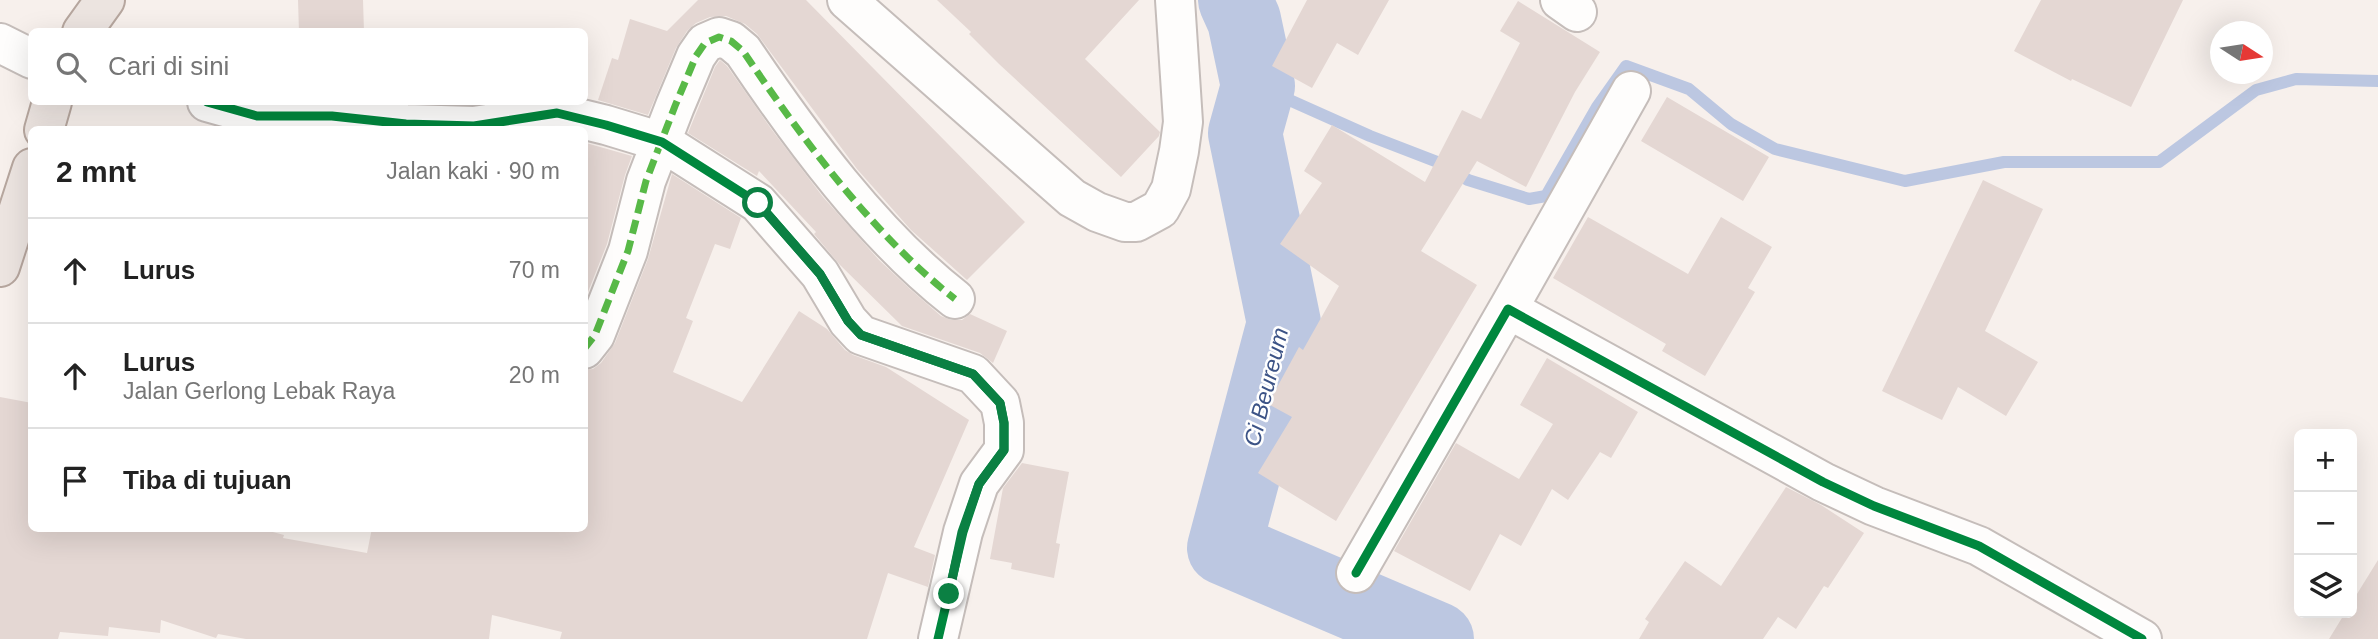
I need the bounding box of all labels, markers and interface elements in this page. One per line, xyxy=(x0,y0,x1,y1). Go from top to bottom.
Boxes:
north arrow xyxy=(2210,21,2273,84)
search box xyxy=(28,28,588,105)
icon: search xyxy=(52,48,90,86)
text: Cari di sini xyxy=(108,51,229,81)
text: 2 mnt xyxy=(56,155,136,188)
text: Jalan kaki · 90 m xyxy=(386,158,560,184)
route start xyxy=(742,187,773,218)
icon: ahead xyxy=(56,252,94,290)
text: Lurus xyxy=(123,255,195,285)
text: 70 m xyxy=(509,257,560,283)
water label: Ci Beureum xyxy=(1239,325,1293,449)
text: Lurus xyxy=(123,347,195,377)
icon: ahead xyxy=(56,357,94,395)
text: 20 m xyxy=(509,362,560,388)
text: Jalan Gerlong Lebak Raya xyxy=(123,378,395,404)
map controls xyxy=(2294,429,2357,618)
button: + xyxy=(2294,429,2357,492)
icon: arrive xyxy=(56,462,94,500)
text: Tiba di tujuan xyxy=(123,465,292,495)
button: − xyxy=(2294,492,2357,555)
button: layers xyxy=(2294,555,2357,618)
route end xyxy=(933,578,964,609)

